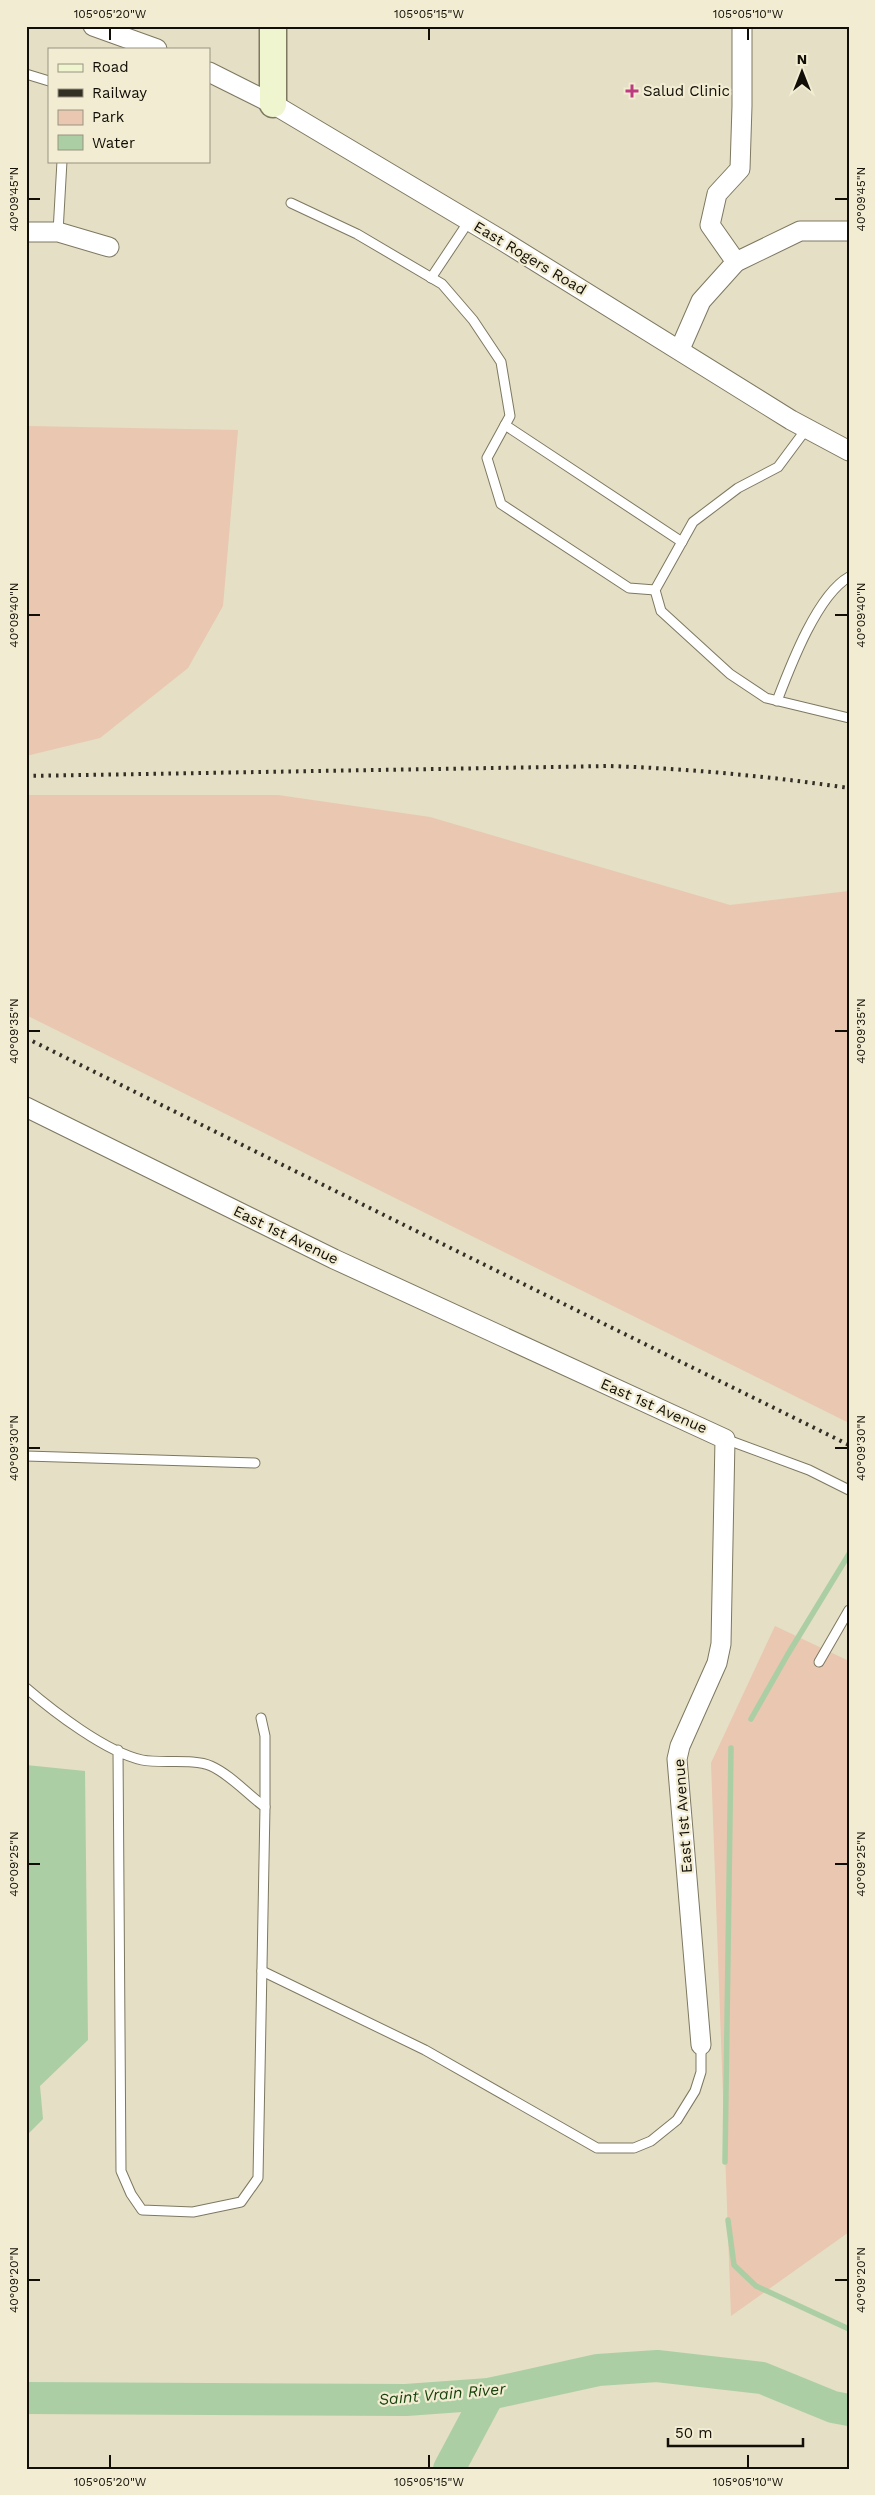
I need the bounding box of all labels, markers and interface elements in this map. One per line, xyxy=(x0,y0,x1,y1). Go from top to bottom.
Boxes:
text: 105°05'20"W xyxy=(74,7,147,21)
text: 105°05'15"W xyxy=(394,7,464,21)
text: 105°05'10"W xyxy=(713,7,784,21)
legend xyxy=(48,48,210,162)
north arrow xyxy=(778,48,828,98)
text: N xyxy=(797,51,807,67)
text: Road xyxy=(92,58,129,76)
place label: Salud Clinic xyxy=(643,82,730,100)
text: Railway xyxy=(92,84,147,102)
marker: Salud Clinic xyxy=(625,84,639,98)
text: Park xyxy=(92,108,125,126)
text: Water xyxy=(92,134,135,152)
text: 40°09'45"N xyxy=(7,167,21,231)
text: 40°09'45"N xyxy=(854,167,868,231)
street label: East Rogers Road xyxy=(470,217,590,299)
text: 40°09'40"N xyxy=(7,582,21,648)
text: 40°09'40"N xyxy=(854,582,868,648)
text: 40°09'35"N xyxy=(7,998,21,1064)
text: 40°09'35"N xyxy=(854,998,868,1064)
street label: East 1st Avenue xyxy=(231,1202,341,1268)
street label: East 1st Avenue xyxy=(598,1374,710,1438)
text: 40°09'30"N xyxy=(7,1415,21,1481)
text: 40°09'30"N xyxy=(854,1415,868,1481)
street label: East 1st Avenue xyxy=(670,1758,696,1874)
text: 40°09'25"N xyxy=(7,1831,21,1897)
text: 40°09'25"N xyxy=(854,1831,868,1897)
text: 40°09'20"N xyxy=(7,2247,21,2313)
text: 40°09'20"N xyxy=(854,2247,868,2313)
water label: Saint Vrain River xyxy=(378,2379,507,2409)
scale bar xyxy=(668,2415,802,2447)
text: 50 m xyxy=(675,2424,712,2442)
text: 105°05'20"W xyxy=(74,2475,147,2489)
text: 105°05'15"W xyxy=(394,2475,464,2489)
text: 105°05'10"W xyxy=(713,2475,784,2489)

